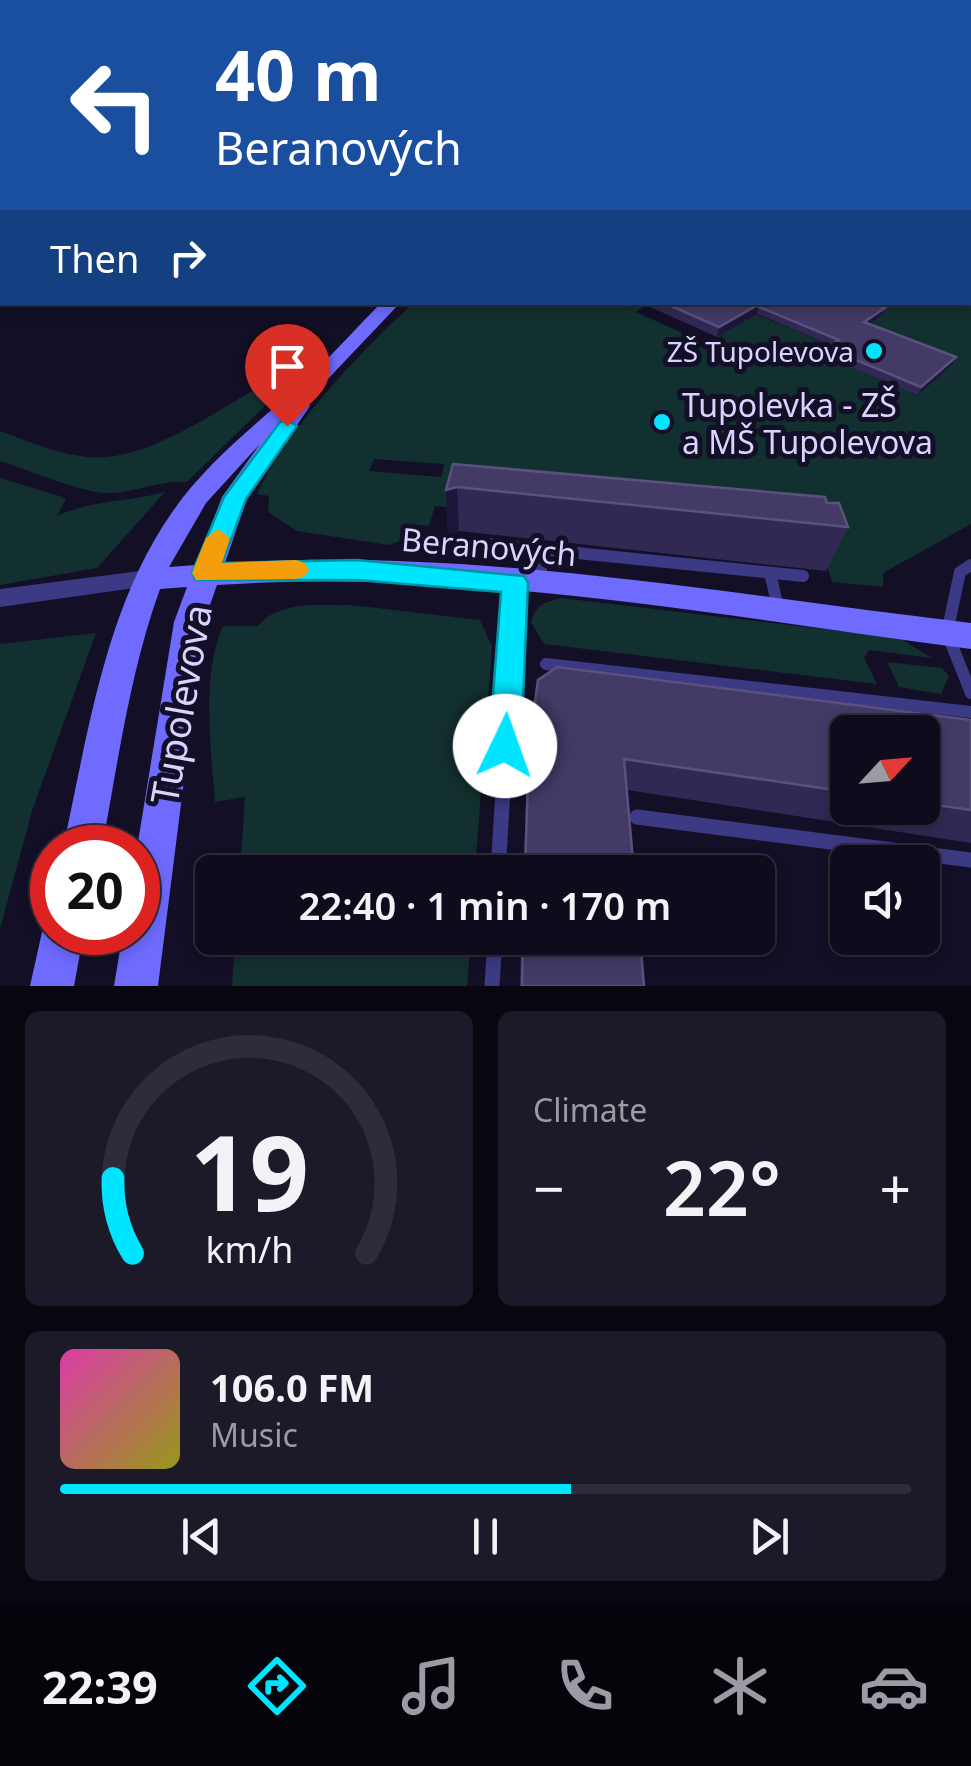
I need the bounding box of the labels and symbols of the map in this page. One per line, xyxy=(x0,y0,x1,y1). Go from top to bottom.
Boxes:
pin xyxy=(245,324,330,427)
place label: ZŠ Tupolevova xyxy=(667,332,854,370)
marker: ZŠ Tupolevova xyxy=(863,340,885,362)
place label: Tupolevka - ZŠ a MŠ Tupolevova xyxy=(682,383,933,463)
marker: Tupolevka - ZŠ a MŠ Tupolevova xyxy=(651,411,673,433)
street label: Beranových xyxy=(400,517,578,575)
street label: Tupolevova xyxy=(137,600,223,808)
position arrow xyxy=(453,694,557,798)
north arrow xyxy=(830,715,940,825)
speed limit sign: 20 xyxy=(30,825,160,955)

